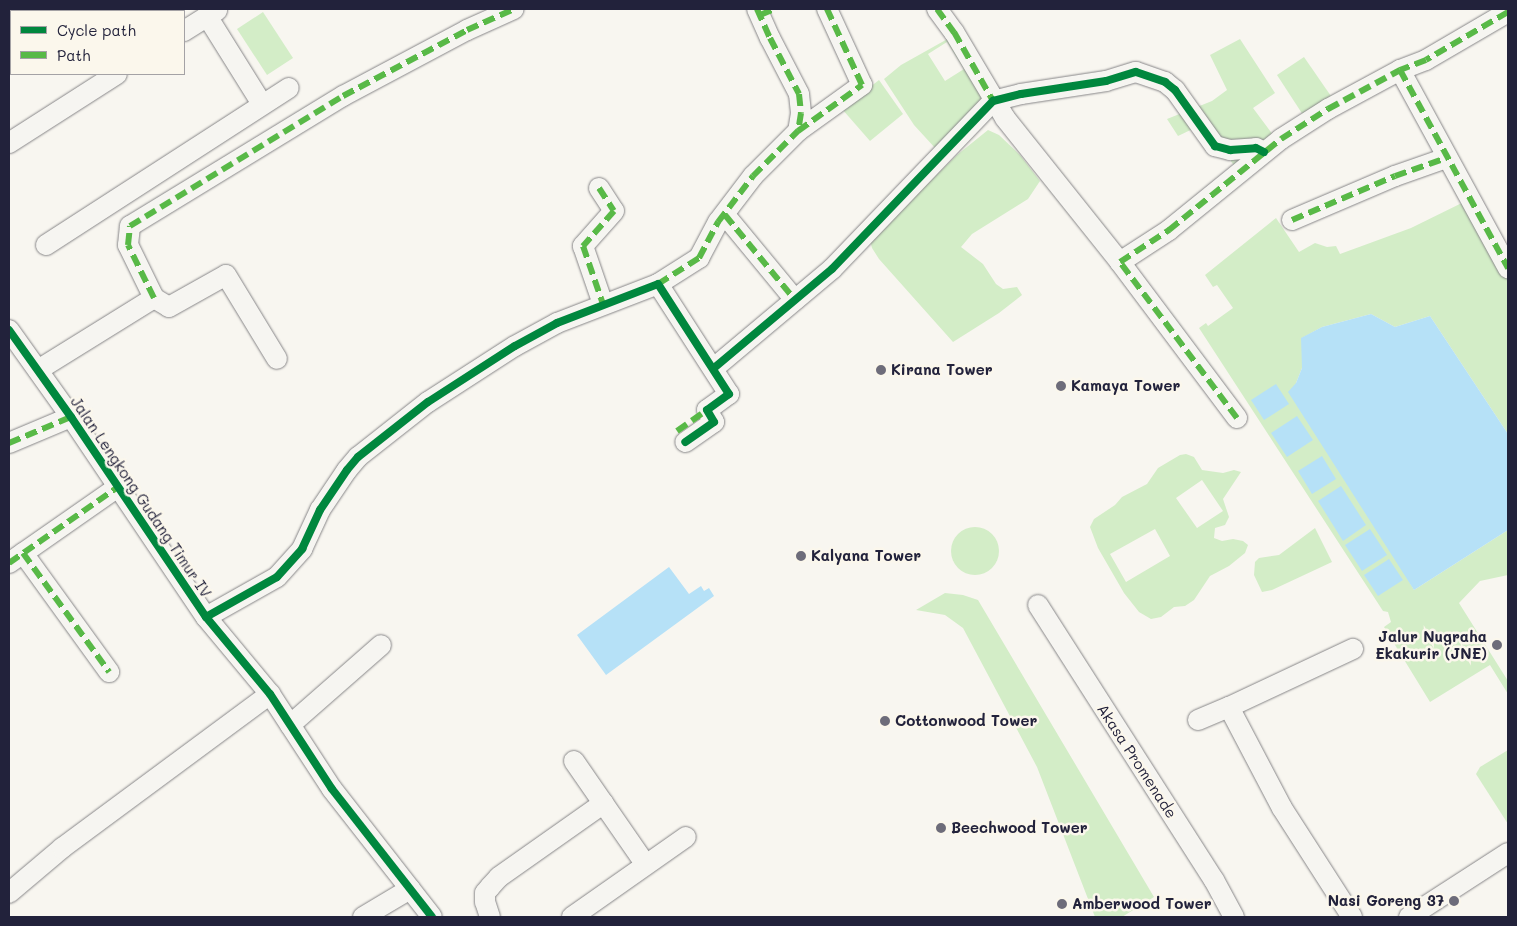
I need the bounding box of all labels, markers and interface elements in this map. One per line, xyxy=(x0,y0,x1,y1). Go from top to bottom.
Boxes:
legend xyxy=(10,10,185,75)
text: Cycle path xyxy=(57,20,136,40)
text: Path xyxy=(57,45,91,65)
place label: Kirana Tower xyxy=(891,361,992,379)
marker: Kirana Tower xyxy=(875,364,887,376)
place label: Kamaya Tower xyxy=(1071,377,1180,395)
marker: Kamaya Tower xyxy=(1055,380,1067,392)
street label: Jalan Lengkong Gudang Timur IV xyxy=(67,393,215,601)
place label: Kalyana Tower xyxy=(811,547,921,565)
marker: Kalyana Tower xyxy=(795,550,807,562)
place label: Jalur Nugraha Ekakurir (JNE) xyxy=(1375,627,1487,662)
marker: Jalur Nugraha Ekakurir (JNE) xyxy=(1491,639,1503,651)
street label: Akasa Promenade xyxy=(1093,701,1181,821)
place label: Cottonwood Tower xyxy=(895,712,1037,730)
marker: Cottonwood Tower xyxy=(879,715,891,727)
place label: Beechwood Tower xyxy=(951,819,1088,837)
marker: Beechwood Tower xyxy=(935,822,947,834)
place label: Nasi Goreng 37 xyxy=(1328,892,1444,910)
place label: Amberwood Tower xyxy=(1072,895,1212,913)
marker: Nasi Goreng 37 xyxy=(1448,895,1460,907)
marker: Amberwood Tower xyxy=(1056,898,1068,910)

